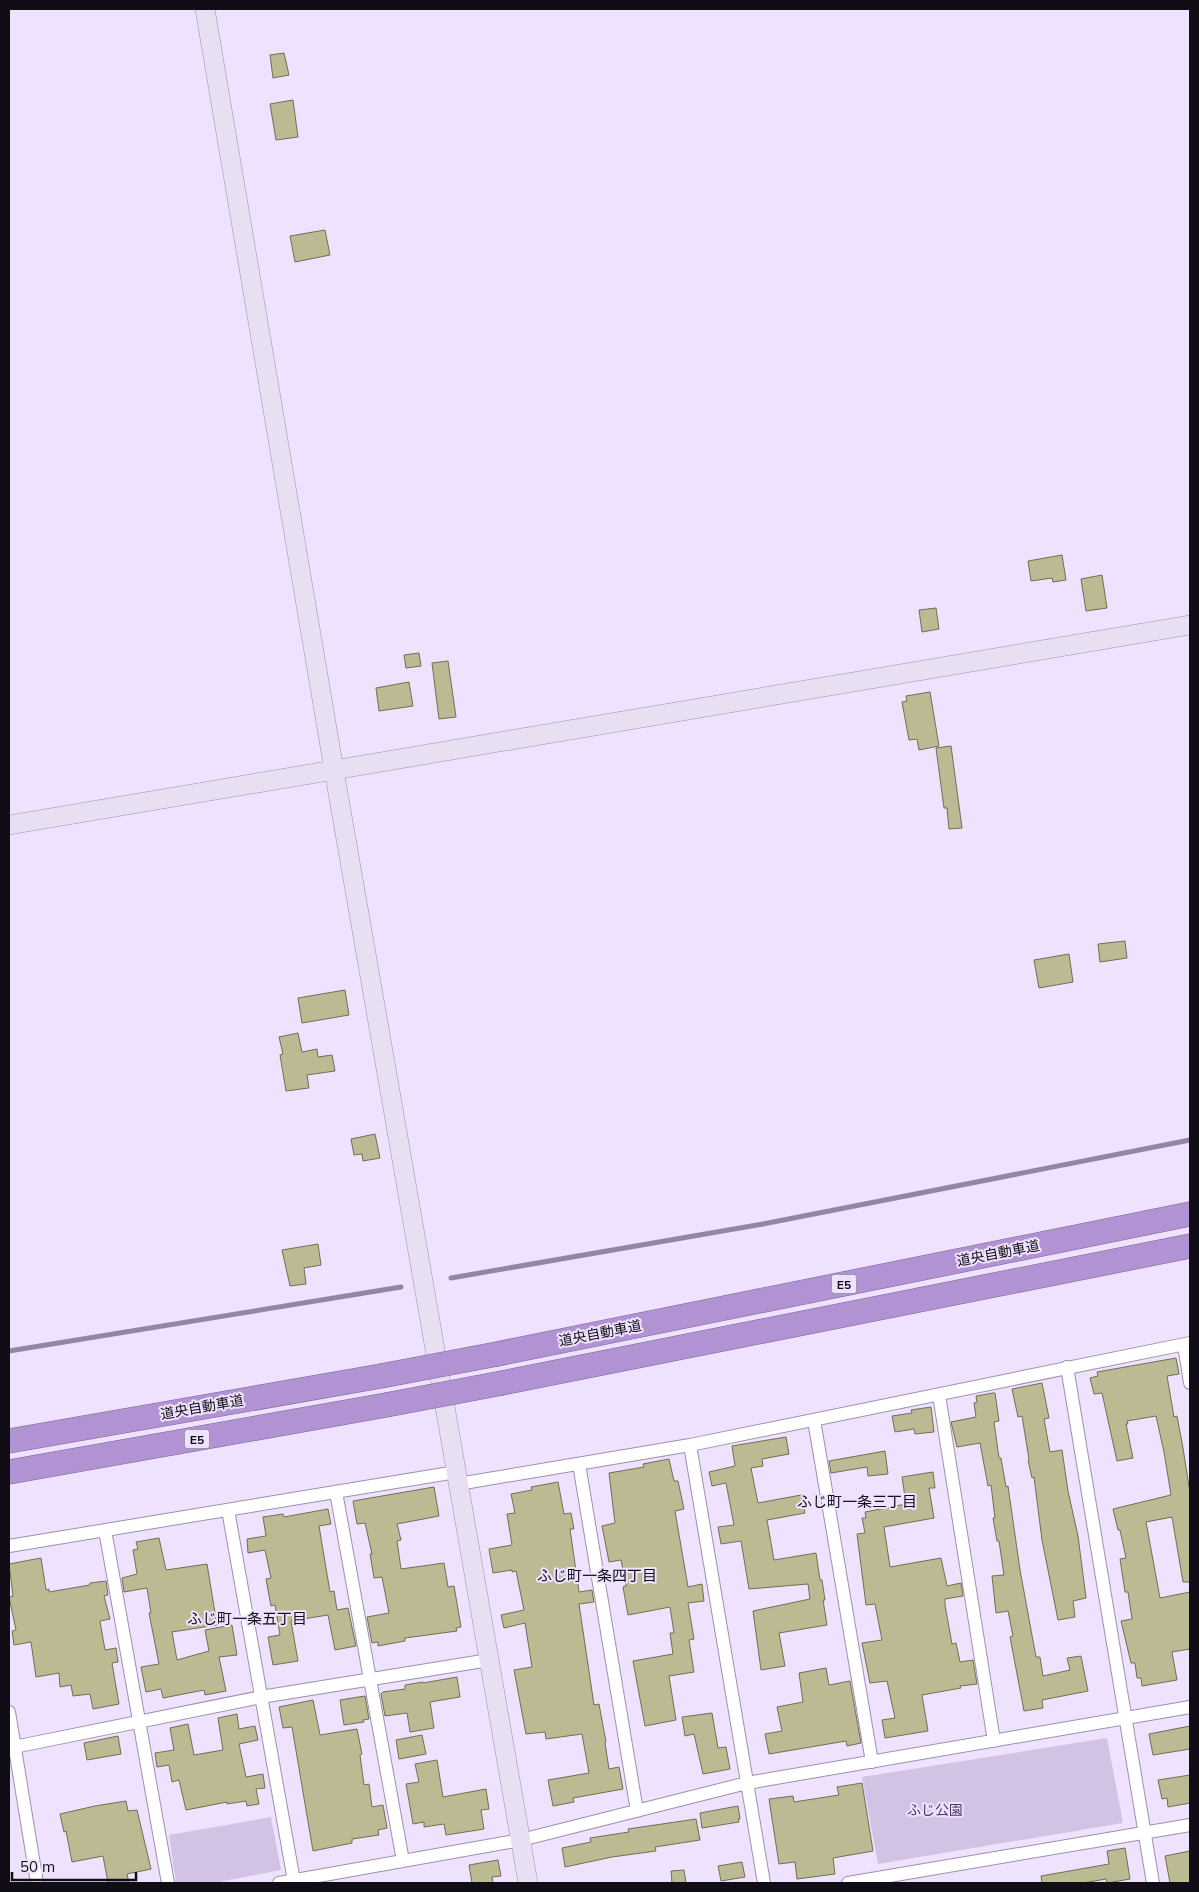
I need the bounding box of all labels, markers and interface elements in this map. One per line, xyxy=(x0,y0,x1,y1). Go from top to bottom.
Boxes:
street label: 道央自動車道 xyxy=(955,1236,1041,1270)
road number: E5 xyxy=(832,1274,856,1294)
street label: 道央自動車道 xyxy=(557,1316,643,1350)
street label: 道央自動車道 xyxy=(159,1391,245,1423)
road number: E5 xyxy=(184,1430,210,1448)
district label: ふじ町一条三丁目 xyxy=(797,1492,917,1511)
district label: ふじ町一条四丁目 xyxy=(537,1566,657,1585)
district label: ふじ町一条五丁目 xyxy=(187,1609,307,1628)
park label: ふじ公園 xyxy=(907,1801,963,1819)
scale bar xyxy=(12,1850,136,1882)
text: 50 m xyxy=(20,1857,55,1876)

